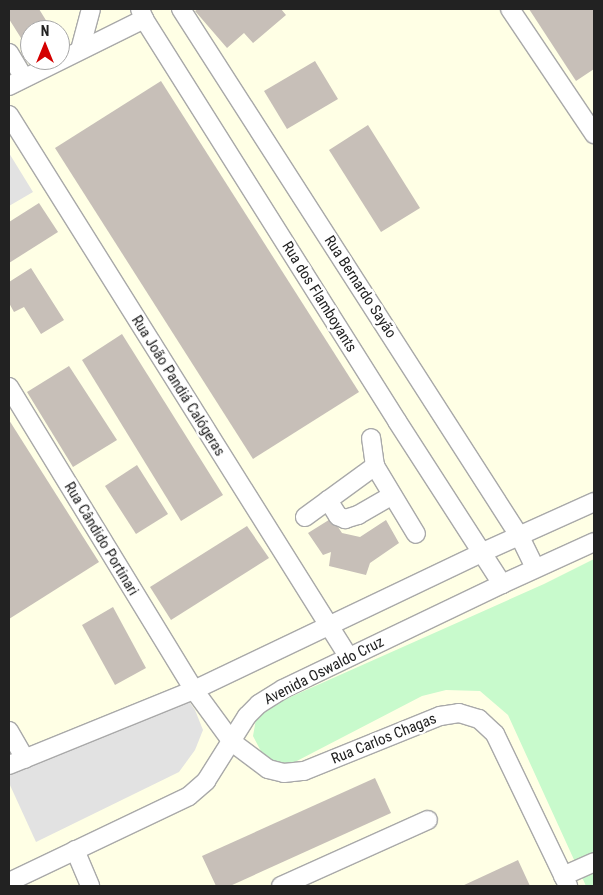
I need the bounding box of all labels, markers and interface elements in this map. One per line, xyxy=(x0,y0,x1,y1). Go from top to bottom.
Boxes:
north arrow xyxy=(20,20,70,70)
text: N xyxy=(41,23,49,39)
street label: Rua Bernardo Sayão xyxy=(320,232,400,342)
street label: Rua dos Flamboyants xyxy=(278,238,360,356)
street label: Rua João Pandiá Calógeras xyxy=(127,312,229,460)
street label: Rua Cândido Portinari xyxy=(60,479,142,599)
street label: Avenida Oswaldo Cruz xyxy=(261,633,387,709)
street label: Rua Carlos Chagas xyxy=(329,710,439,768)

